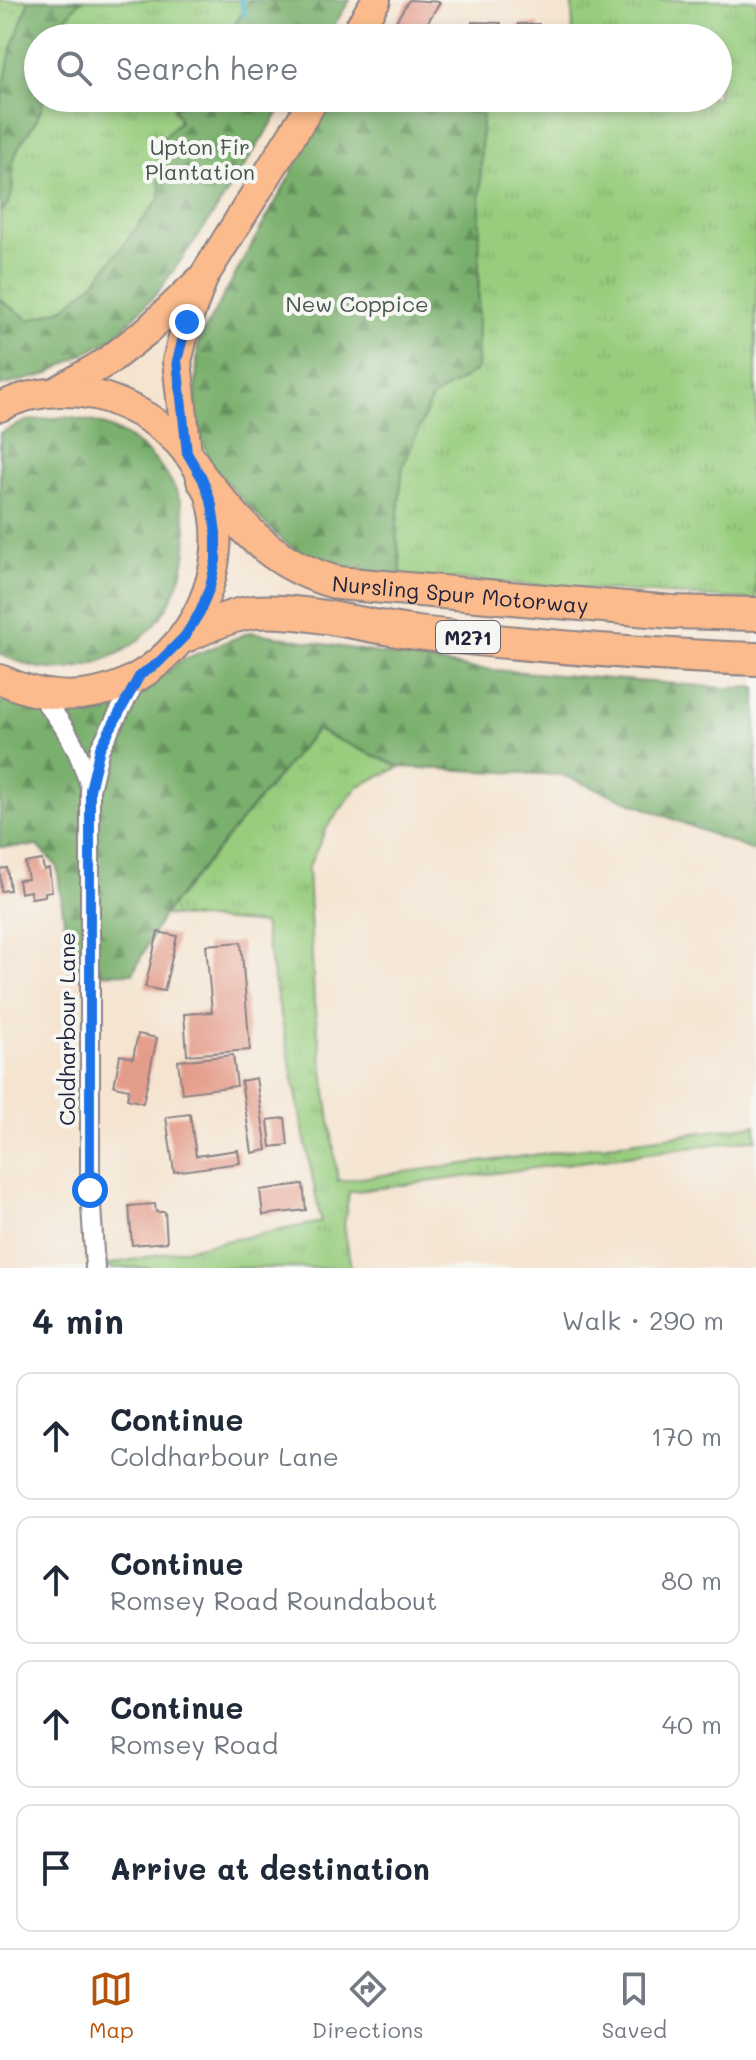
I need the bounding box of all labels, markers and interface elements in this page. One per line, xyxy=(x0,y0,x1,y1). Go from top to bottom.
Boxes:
search box xyxy=(24,24,732,112)
icon: search xyxy=(52,46,96,90)
text: Search here xyxy=(116,48,299,88)
park label: Upton Fir Plantation xyxy=(145,132,255,186)
park label: New Coppice xyxy=(285,289,429,318)
route end xyxy=(169,304,205,340)
street label: Nursling Spur Motorway xyxy=(331,568,590,619)
road number: M271 xyxy=(436,621,500,653)
street label: Coldharbour Lane xyxy=(52,932,81,1126)
route start xyxy=(72,1172,108,1208)
text: 4 min xyxy=(32,1298,124,1343)
text: Walk · 290 m xyxy=(562,1303,724,1337)
text: Continue xyxy=(110,1399,243,1439)
icon: ahead xyxy=(34,1414,78,1458)
text: 170 m xyxy=(651,1419,722,1453)
text: Coldharbour Lane xyxy=(110,1439,339,1473)
text: Continue xyxy=(110,1543,243,1583)
icon: ahead xyxy=(34,1558,78,1602)
text: 80 m xyxy=(661,1563,722,1597)
text: Romsey Road Roundabout xyxy=(110,1583,438,1617)
text: Continue xyxy=(110,1687,243,1727)
icon: ahead xyxy=(34,1702,78,1746)
text: 40 m xyxy=(662,1707,722,1741)
text: Romsey Road xyxy=(110,1727,278,1761)
icon: arrive xyxy=(34,1846,78,1890)
text: Arrive at destination xyxy=(110,1848,430,1888)
tab: Map xyxy=(89,1967,134,2044)
tab: Directions xyxy=(312,1967,424,2044)
tab: Saved xyxy=(602,1967,667,2044)

